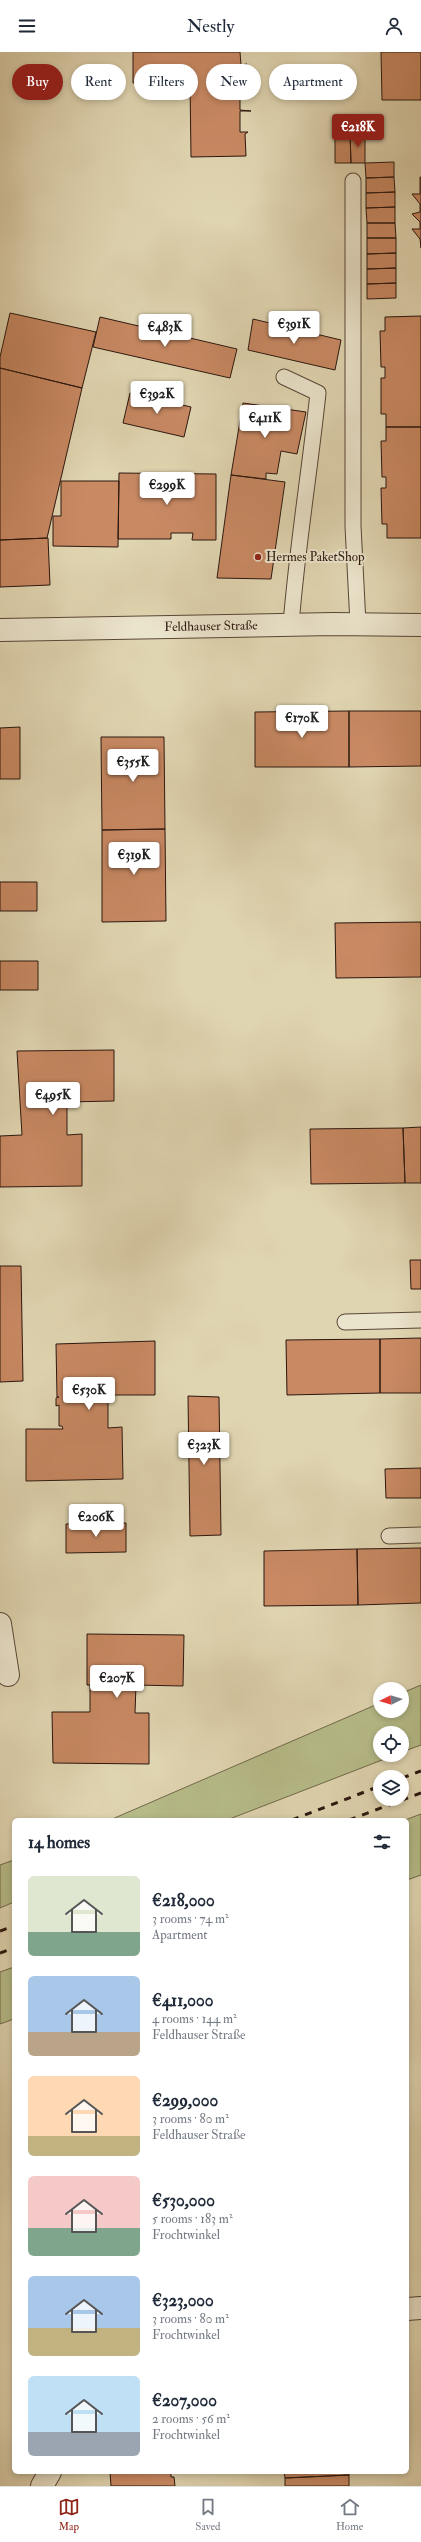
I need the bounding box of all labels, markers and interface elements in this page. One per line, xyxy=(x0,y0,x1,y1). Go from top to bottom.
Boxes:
icon: menu xyxy=(16,15,38,37)
text: Nestly xyxy=(187,15,234,38)
icon: person xyxy=(383,15,405,37)
chip: Buy xyxy=(12,64,63,100)
chip: Rent xyxy=(71,64,126,100)
chip: Filters xyxy=(134,64,198,100)
chip: New xyxy=(206,64,261,100)
chip: Apartment xyxy=(269,64,357,100)
pin: €218K xyxy=(330,114,386,148)
text: €218K xyxy=(341,119,375,135)
pin: €391K xyxy=(266,311,322,345)
pin: €483K xyxy=(137,314,193,348)
text: €391K xyxy=(278,316,310,332)
text: €483K xyxy=(148,319,182,335)
pin: €392K xyxy=(129,381,185,415)
text: €392K xyxy=(140,386,174,402)
pin: €411K xyxy=(237,405,293,439)
text: €411K xyxy=(249,410,281,426)
pin: €299K xyxy=(139,472,195,506)
text: €299K xyxy=(149,477,185,493)
place label: Hermes PaketShop xyxy=(266,549,365,566)
marker: Hermes PaketShop xyxy=(253,552,263,562)
street label: Feldhauser Straße xyxy=(164,617,258,635)
pin: €170K xyxy=(274,705,330,739)
text: €170K xyxy=(285,710,319,726)
pin: €355K xyxy=(105,749,161,783)
text: €355K xyxy=(116,754,150,770)
pin: €319K xyxy=(106,842,162,876)
text: €319K xyxy=(118,847,150,863)
pin: €495K xyxy=(25,1082,81,1116)
text: €495K xyxy=(35,1087,71,1103)
pin: €530K xyxy=(61,1377,117,1411)
text: €530K xyxy=(72,1382,106,1398)
pin: €323K xyxy=(176,1432,232,1466)
text: €323K xyxy=(187,1437,221,1453)
pin: €206K xyxy=(68,1504,124,1538)
text: €206K xyxy=(78,1509,114,1525)
pin: €207K xyxy=(89,1665,145,1699)
text: €207K xyxy=(99,1670,135,1686)
north arrow xyxy=(373,1682,409,1718)
map controls xyxy=(373,1682,409,1806)
button: locate xyxy=(373,1726,409,1762)
button: layers xyxy=(373,1770,409,1806)
icon: filters xyxy=(371,1831,393,1853)
text: 14 homes xyxy=(28,1832,90,1853)
text: €218,000 xyxy=(152,1890,215,1911)
icon: home xyxy=(60,1892,108,1940)
text: 3 rooms · 74 m² xyxy=(152,1911,229,1927)
text: Apartment xyxy=(152,1927,208,1943)
text: €411,000 xyxy=(152,1990,213,2011)
icon: home xyxy=(60,1992,108,2040)
text: 4 rooms · 144 m² xyxy=(152,2011,237,2027)
text: Feldhauser Straße xyxy=(152,2027,245,2043)
text: €299,000 xyxy=(152,2090,218,2111)
icon: home xyxy=(60,2092,108,2140)
text: 3 rooms · 80 m² xyxy=(152,2111,229,2127)
text: Feldhauser Straße xyxy=(152,2127,245,2143)
text: €530,000 xyxy=(152,2190,215,2211)
icon: home xyxy=(60,2192,108,2240)
text: 5 rooms · 183 m² xyxy=(152,2211,233,2227)
text: Frochtwinkel xyxy=(152,2227,220,2243)
text: €323,000 xyxy=(152,2290,214,2311)
icon: home xyxy=(60,2292,108,2340)
text: 3 rooms · 80 m² xyxy=(152,2311,229,2327)
text: Frochtwinkel xyxy=(152,2327,220,2343)
text: €207,000 xyxy=(152,2390,217,2411)
icon: home xyxy=(60,2392,108,2440)
text: 2 rooms · 56 m² xyxy=(152,2411,230,2427)
text: Frochtwinkel xyxy=(152,2427,220,2443)
tab: Map xyxy=(58,2496,80,2533)
tab: Saved xyxy=(195,2496,220,2533)
tab: Home xyxy=(336,2496,363,2533)

